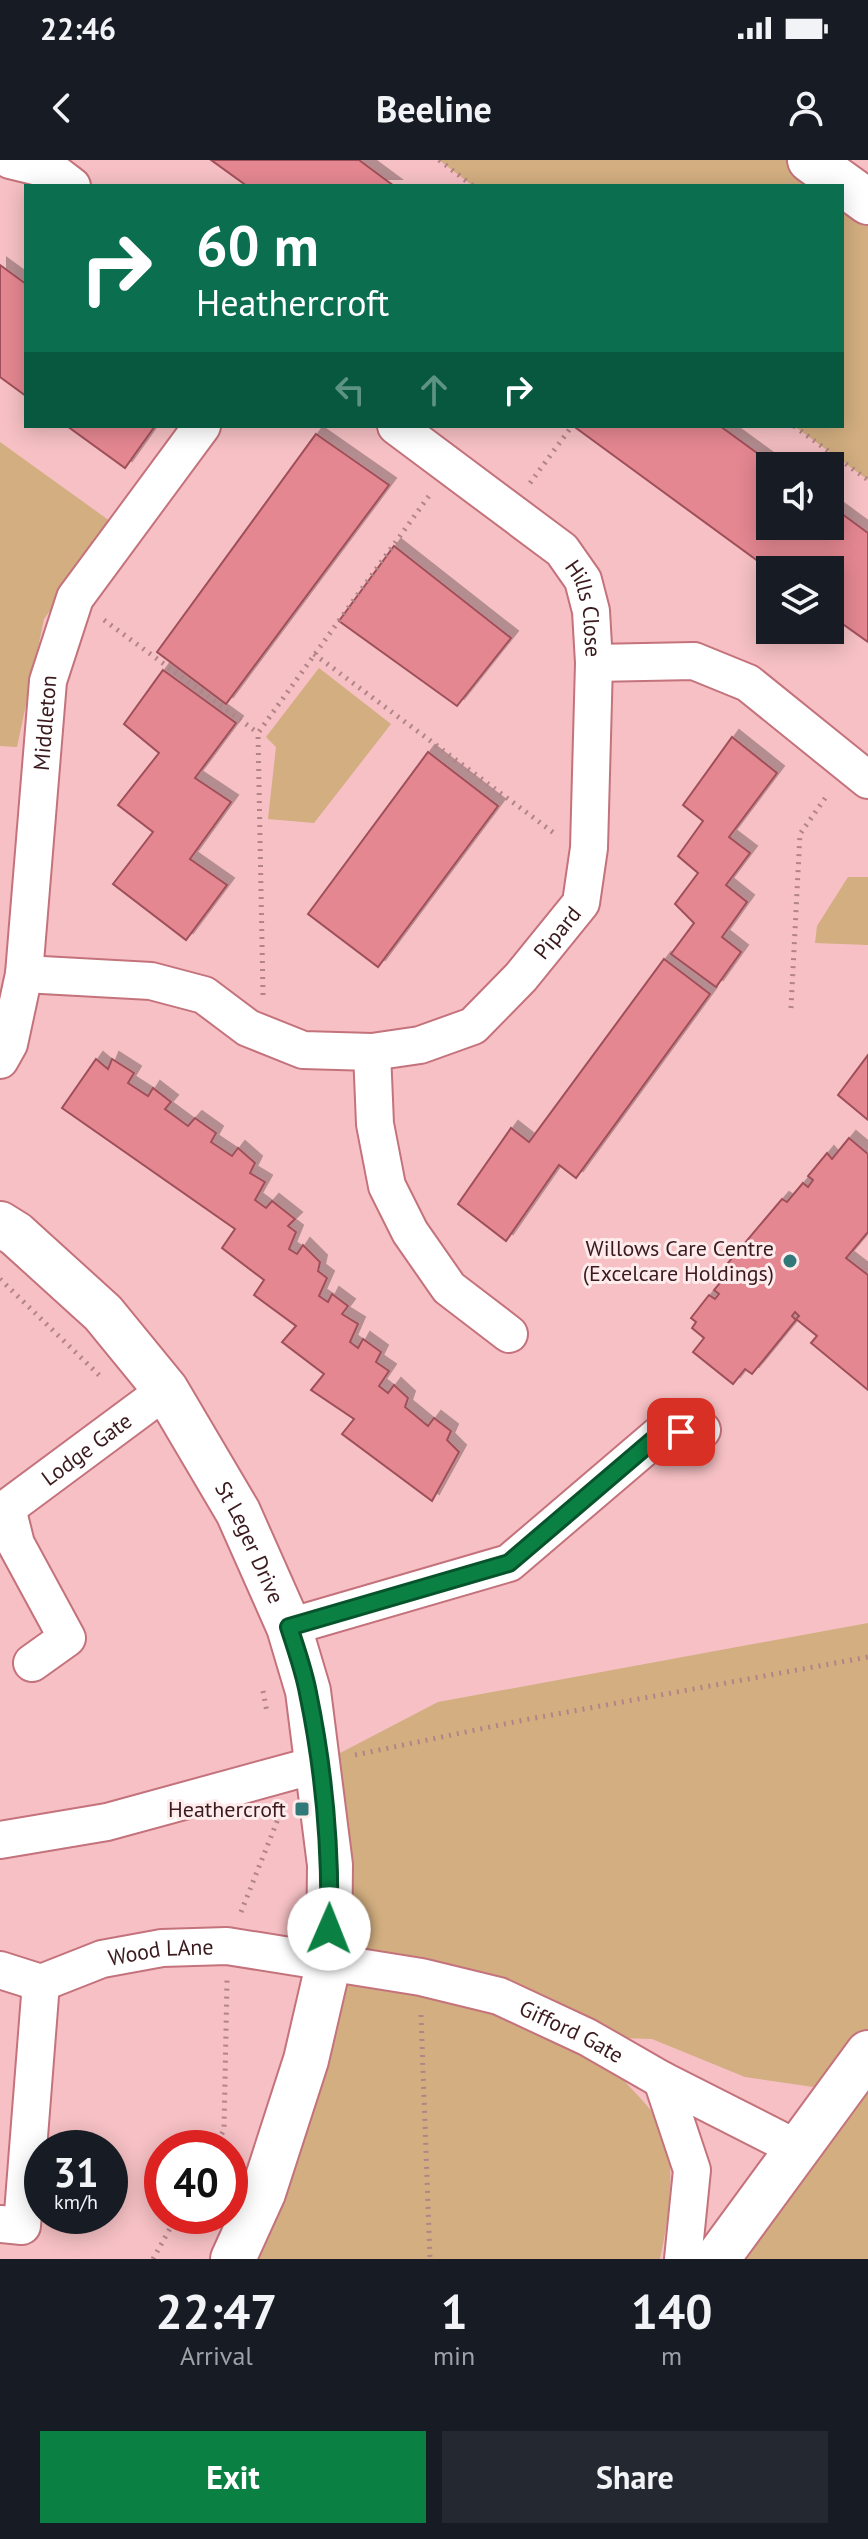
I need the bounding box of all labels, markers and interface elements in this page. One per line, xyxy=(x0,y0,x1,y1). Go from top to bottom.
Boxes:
text: 22:46 xyxy=(40,9,116,48)
text: Beeline xyxy=(376,85,492,132)
icon: back xyxy=(40,86,84,130)
icon: person xyxy=(784,86,828,130)
text: 60 m xyxy=(196,209,319,281)
icon: right xyxy=(64,216,168,320)
text: Heathercroft xyxy=(196,279,389,326)
icon: left xyxy=(328,368,372,412)
icon: ahead xyxy=(412,368,456,412)
icon: right xyxy=(496,368,540,412)
map controls xyxy=(756,452,844,644)
button: sound xyxy=(756,452,844,540)
street label: Hills Close xyxy=(559,554,608,658)
button: layers xyxy=(756,556,844,644)
street label: Middleton xyxy=(27,674,62,772)
street label: Pipard xyxy=(527,900,587,965)
place label: Willows Care Centre (Excelcare Holdings) xyxy=(583,1234,774,1287)
marker: Willows Care Centre (Excelcare Holdings) xyxy=(781,1252,799,1270)
pin xyxy=(647,1398,715,1466)
street label: Lodge Gate xyxy=(36,1406,137,1492)
icon: arrive xyxy=(659,1410,703,1454)
street label: St Leger Drive xyxy=(209,1476,291,1608)
place label: Heathercroft xyxy=(168,1795,287,1823)
marker: Heathercroft xyxy=(293,1800,311,1818)
position arrow xyxy=(287,1887,371,1971)
street label: Wood LAne xyxy=(106,1932,214,1972)
street label: Gifford Gate xyxy=(515,1994,629,2069)
speed limit sign: 40 xyxy=(144,2130,248,2234)
text: 31 xyxy=(53,2146,99,2198)
text: km/h xyxy=(54,2189,98,2215)
text: 22:47 xyxy=(156,2280,277,2342)
text: 1 xyxy=(440,2280,468,2342)
text: 140 xyxy=(631,2280,712,2342)
text: Arrival xyxy=(180,2339,253,2372)
text: min xyxy=(433,2339,475,2372)
text: m xyxy=(661,2339,682,2372)
button: Exit xyxy=(40,2431,426,2523)
button: Share xyxy=(442,2431,828,2523)

